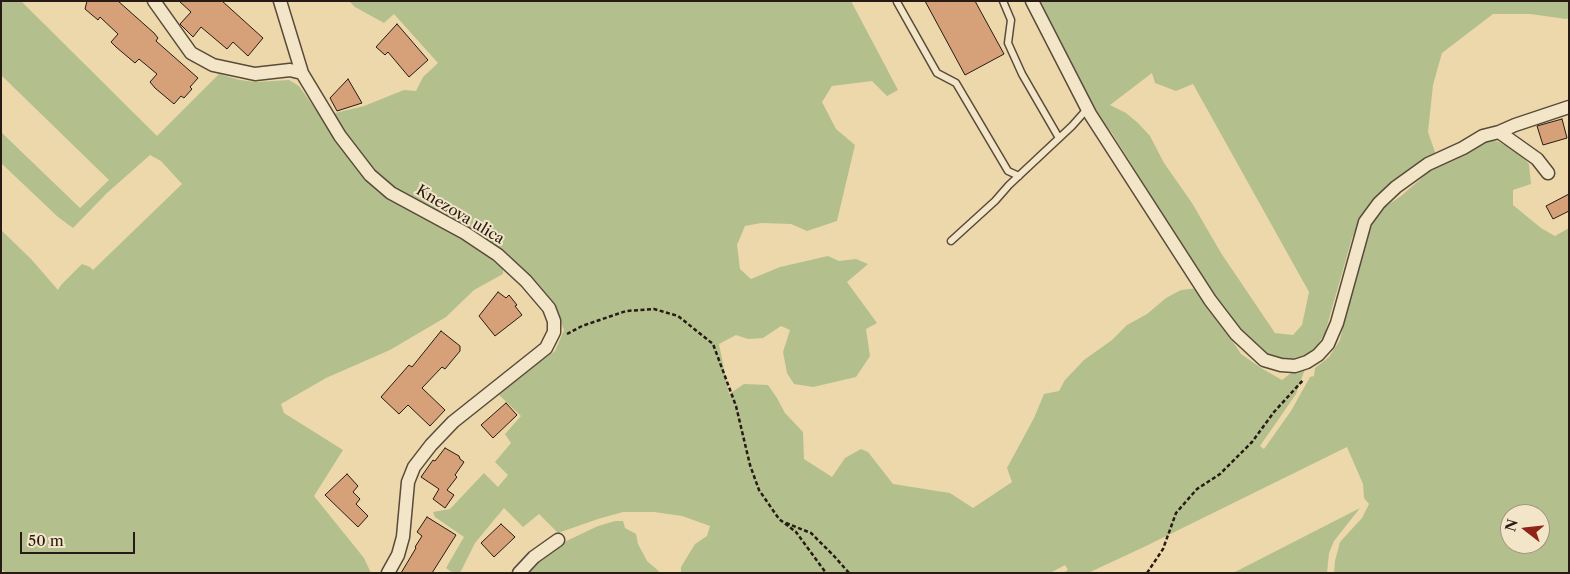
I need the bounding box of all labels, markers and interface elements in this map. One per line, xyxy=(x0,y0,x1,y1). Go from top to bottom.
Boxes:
street label: Knezova ulica xyxy=(413,182,507,248)
north arrow xyxy=(1500,504,1550,554)
text: N xyxy=(1501,517,1522,533)
scale bar xyxy=(22,522,138,554)
text: 50 m xyxy=(28,531,64,550)

